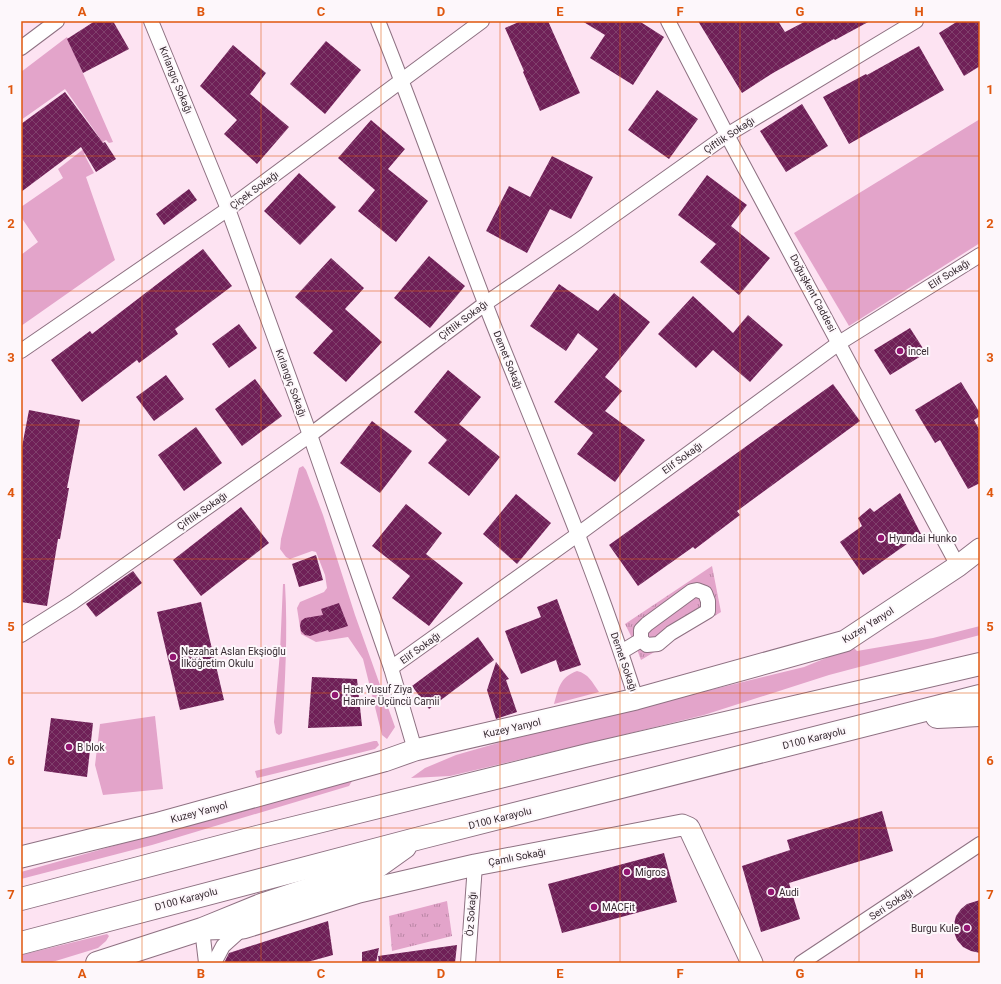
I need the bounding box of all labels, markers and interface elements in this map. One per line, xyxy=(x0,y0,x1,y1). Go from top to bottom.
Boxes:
text: A xyxy=(78,4,87,19)
text: B xyxy=(197,4,205,19)
text: C xyxy=(317,4,326,19)
text: D xyxy=(437,4,445,19)
text: E xyxy=(556,4,564,19)
text: F xyxy=(676,4,684,19)
text: G xyxy=(796,4,805,19)
text: H xyxy=(914,4,924,19)
street label: Kırlangıç Sokağı xyxy=(157,45,195,115)
text: 1 xyxy=(7,82,15,97)
text: 1 xyxy=(986,82,994,97)
street label: Çiftlik Sokağı xyxy=(702,114,756,156)
street label: Çiçek Sokağı xyxy=(228,169,280,211)
text: 2 xyxy=(7,216,15,231)
text: 2 xyxy=(986,216,994,231)
street label: Doğuşkent Caddesi xyxy=(788,252,838,334)
street label: Elif Sokağı xyxy=(926,257,972,291)
street label: Çiftlik Sokağı xyxy=(436,298,490,342)
street label: Demet Sokağı xyxy=(491,329,525,391)
marker: incel xyxy=(895,346,905,356)
place label: incel xyxy=(908,346,929,357)
street label: Kırlangıç Sokağı xyxy=(274,347,308,419)
text: 3 xyxy=(7,350,15,365)
text: 3 xyxy=(986,350,994,365)
street label: Elif Sokağı xyxy=(660,440,704,476)
text: 4 xyxy=(7,485,15,500)
text: 4 xyxy=(986,485,994,500)
street label: Çiftlik Sokağı xyxy=(175,490,229,532)
marker: Hyundai Hunko xyxy=(876,533,886,543)
place label: Hyundai Hunko xyxy=(889,533,957,544)
street label: Kuzey Yanyol xyxy=(840,605,896,645)
text: 5 xyxy=(7,619,15,634)
text: 5 xyxy=(986,619,994,634)
street label: Elif Sokağı xyxy=(398,630,442,666)
street label: Demet Sokağı xyxy=(609,631,639,693)
place label: Nezahat Aslan Ekşioğlu İlköğretim Okulu xyxy=(181,646,286,669)
marker: Nezahat Aslan Ekşioğlu İlköğretim Okulu xyxy=(168,652,178,662)
place label: Hacı Yusuf Ziya Hamire Üçüncü Camii xyxy=(343,684,439,707)
marker: Hacı Yusuf Ziya Hamire Üçüncü Camii xyxy=(330,690,340,700)
street label: Kuzey Yanyol xyxy=(482,716,542,740)
street label: D100 Karayolu xyxy=(781,725,847,751)
marker: B blok xyxy=(64,742,74,752)
place label: B blok xyxy=(77,742,105,753)
text: 6 xyxy=(7,753,15,768)
text: 6 xyxy=(986,753,994,768)
street label: Kuzey Yanyol xyxy=(169,799,229,825)
street label: D100 Karayolu xyxy=(467,805,533,831)
street label: Çamlı Sokağı xyxy=(487,846,547,868)
marker: Migros xyxy=(622,867,632,877)
place label: Migros xyxy=(635,867,666,878)
street label: D100 Karayolu xyxy=(153,885,219,913)
street label: Seri Sokağı xyxy=(867,886,915,922)
text: 7 xyxy=(7,887,15,902)
marker: Audi xyxy=(766,887,776,897)
place label: Audi xyxy=(779,887,799,898)
text: 7 xyxy=(986,887,994,902)
street label: Öz Sokağı xyxy=(463,891,478,937)
marker: MACFit xyxy=(589,902,599,912)
place label: MACFit xyxy=(602,902,635,913)
place label: Burgu Kule xyxy=(911,923,959,934)
marker: Burgu Kule xyxy=(962,923,972,933)
text: A xyxy=(78,966,87,981)
text: B xyxy=(197,966,205,981)
text: C xyxy=(317,966,326,981)
text: D xyxy=(437,966,445,981)
text: E xyxy=(556,966,564,981)
text: F xyxy=(676,966,684,981)
text: G xyxy=(796,966,805,981)
text: H xyxy=(914,966,924,981)

